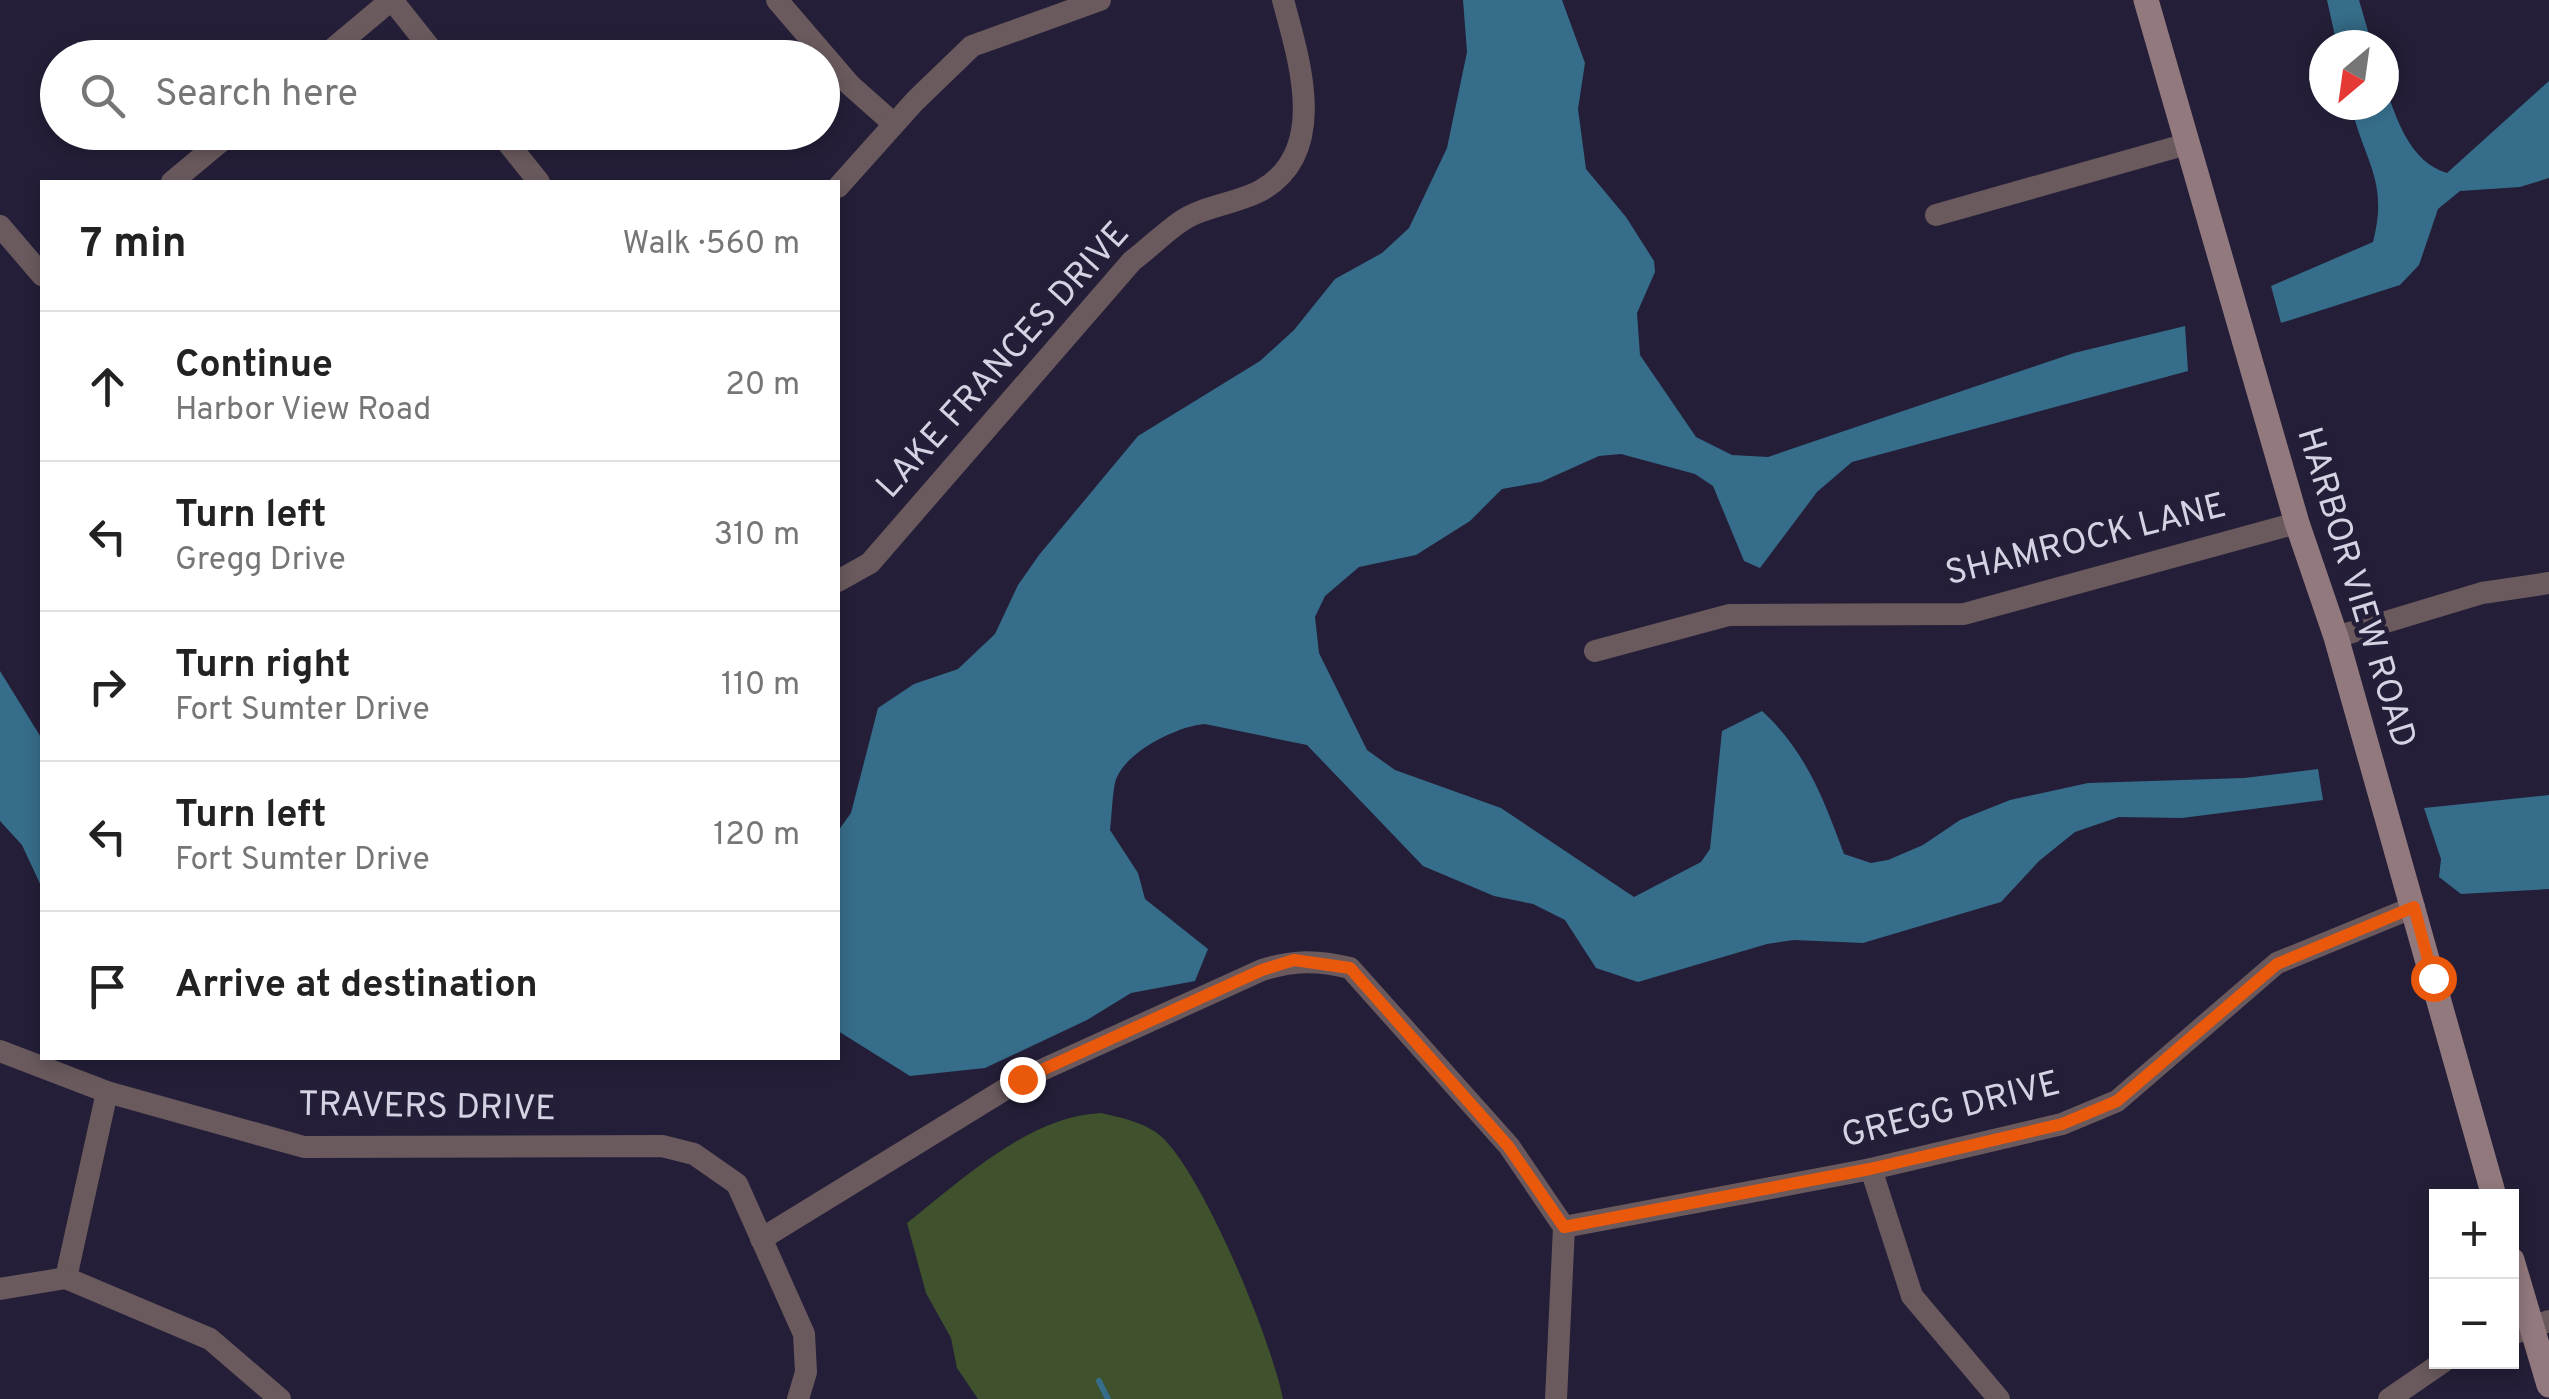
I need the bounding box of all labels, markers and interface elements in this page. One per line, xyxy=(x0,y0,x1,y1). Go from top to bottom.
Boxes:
north arrow xyxy=(2309,30,2399,120)
search box xyxy=(40,40,840,150)
icon: search xyxy=(75,68,130,123)
text: Search here xyxy=(155,71,358,120)
street label: LAKE FRANCES DRIVE xyxy=(868,213,1140,509)
text: 7 min xyxy=(80,219,187,272)
text: Walk · 560 m xyxy=(623,225,800,265)
text: Continue xyxy=(175,342,333,391)
icon: ahead xyxy=(80,359,135,414)
text: 20 m xyxy=(725,366,800,406)
text: Harbor View Road xyxy=(175,391,431,431)
street label: HARBOR VIEW ROAD xyxy=(2285,422,2425,754)
street label: SHAMROCK LANE xyxy=(1941,485,2231,597)
text: Turn left xyxy=(175,492,327,541)
icon: left xyxy=(80,509,135,564)
text: 310 m xyxy=(714,516,800,556)
text: Gregg Drive xyxy=(175,541,346,581)
text: Turn right xyxy=(175,642,350,691)
icon: right xyxy=(80,659,135,714)
text: 110 m xyxy=(721,666,800,706)
text: Fort Sumter Drive xyxy=(175,691,430,731)
text: Turn left xyxy=(175,792,327,841)
icon: left xyxy=(80,809,135,864)
text: 120 m xyxy=(713,816,800,856)
text: Fort Sumter Drive xyxy=(175,841,430,881)
route start xyxy=(2411,956,2457,1002)
icon: arrive xyxy=(80,959,135,1014)
text: Arrive at destination xyxy=(175,962,538,1011)
route end xyxy=(1000,1057,1046,1103)
street label: GREGG DRIVE xyxy=(1837,1063,2065,1159)
street label: TRAVERS DRIVE xyxy=(298,1084,556,1132)
map controls xyxy=(2429,1189,2519,1369)
button: + xyxy=(2429,1189,2519,1279)
button: − xyxy=(2429,1279,2519,1369)

